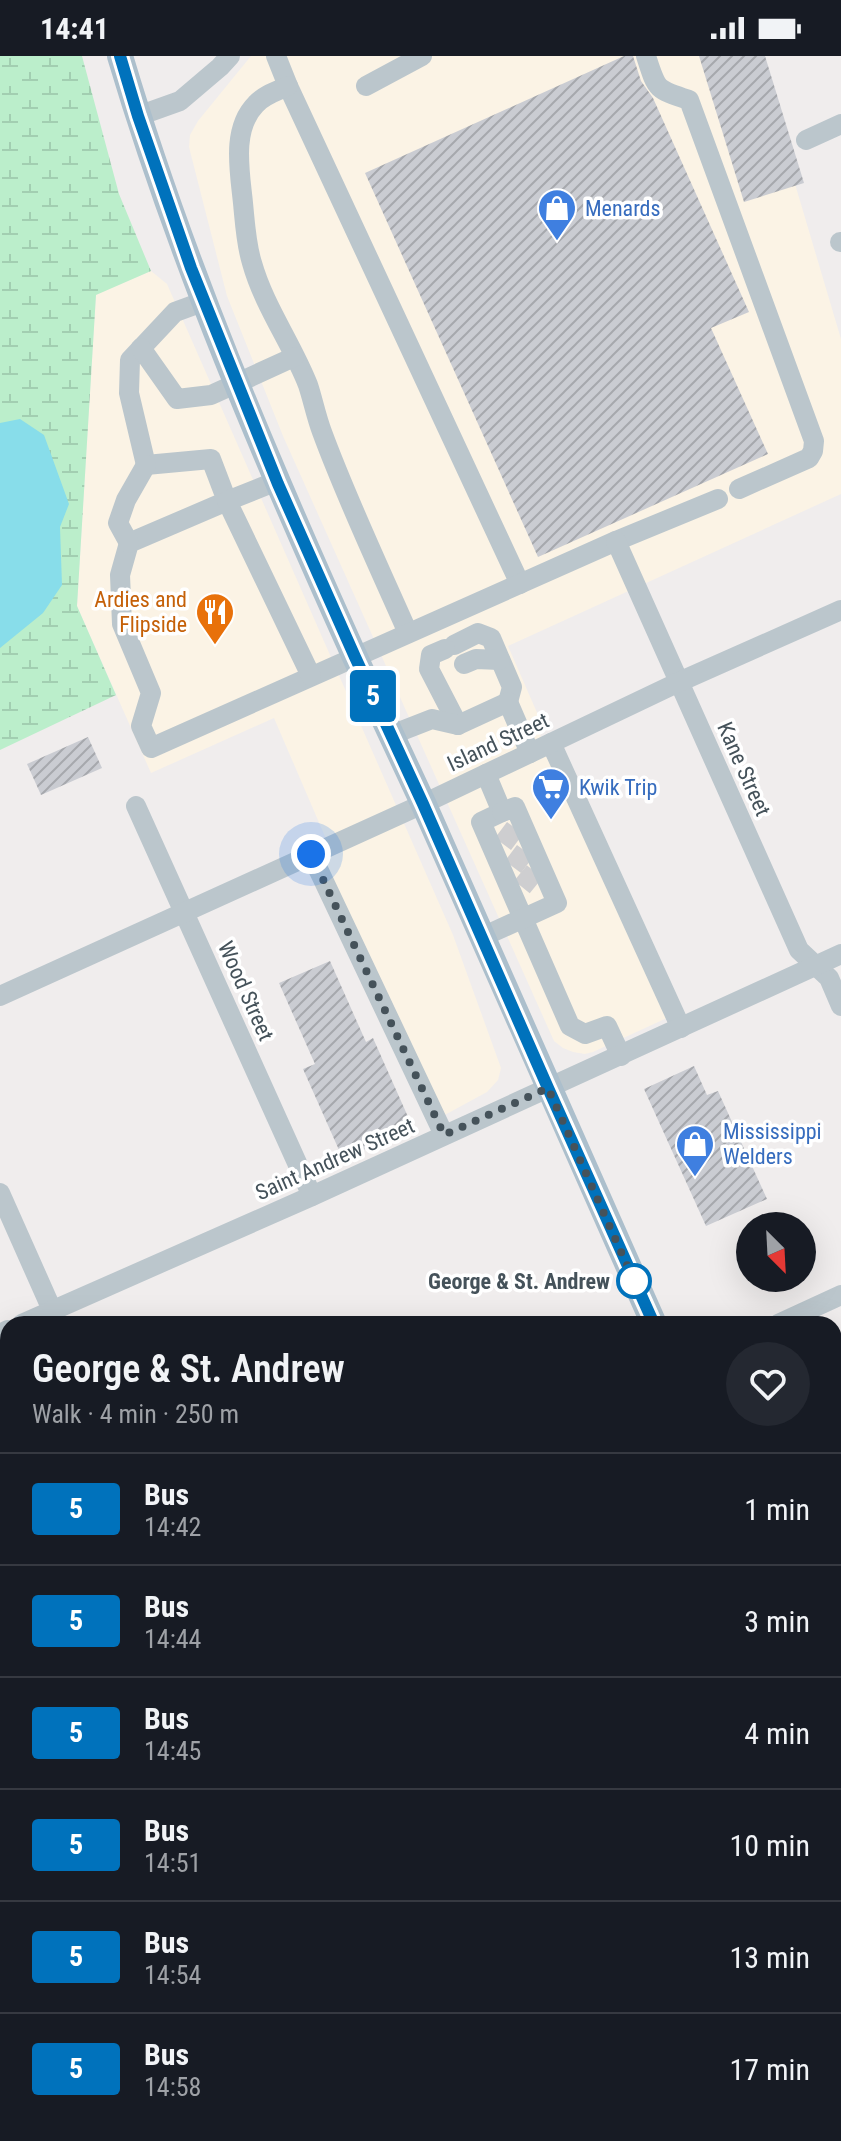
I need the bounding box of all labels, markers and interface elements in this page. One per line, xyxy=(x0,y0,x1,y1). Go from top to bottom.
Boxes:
text: 14:41 xyxy=(40,11,109,46)
shop icon: Menards xyxy=(536,187,578,242)
place label: Menards xyxy=(585,196,661,221)
place label: Ardies and Flipside xyxy=(94,587,187,637)
restaurant icon: Ardies and Flipside xyxy=(194,591,236,646)
line badge: 5 xyxy=(347,670,399,722)
text: 5 xyxy=(366,679,380,712)
street label: Island Street xyxy=(443,708,553,776)
street label: Kane Street xyxy=(712,718,776,820)
supermarket icon: Kwik Trip xyxy=(530,766,572,821)
place label: Kwik Trip xyxy=(579,775,657,800)
your location xyxy=(291,834,331,874)
street label: Wood Street xyxy=(213,937,279,1045)
street label: Saint Andrew Street xyxy=(252,1113,418,1205)
place label: Mississippi Welders xyxy=(723,1119,822,1169)
shop icon: Mississippi Welders xyxy=(674,1123,716,1178)
north arrow xyxy=(736,1212,816,1292)
map controls xyxy=(736,1212,816,1292)
marker: George & St. Andrew xyxy=(617,1264,651,1298)
place label: George & St. Andrew xyxy=(428,1269,610,1294)
button: heart xyxy=(726,1342,810,1426)
text: George & St. Andrew xyxy=(32,1347,345,1391)
text: Walk · 4 min · 250 m xyxy=(32,1399,239,1429)
text: Bus xyxy=(144,1477,189,1512)
text: 5 xyxy=(69,1492,83,1525)
text: 1 min xyxy=(744,1492,810,1527)
text: 14:42 xyxy=(144,1512,201,1542)
text: Bus xyxy=(144,1589,189,1624)
text: 5 xyxy=(69,1604,83,1637)
text: 3 min xyxy=(744,1604,810,1639)
text: 14:44 xyxy=(144,1624,201,1654)
text: Bus xyxy=(144,1701,189,1736)
text: 5 xyxy=(69,1716,83,1749)
text: 4 min xyxy=(744,1716,810,1751)
text: 14:45 xyxy=(144,1736,201,1766)
text: Bus xyxy=(144,1813,189,1848)
text: 5 xyxy=(69,1828,83,1861)
text: 10 min xyxy=(729,1828,810,1863)
text: 14:51 xyxy=(144,1848,201,1878)
text: Bus xyxy=(144,1925,189,1960)
text: 5 xyxy=(69,1940,83,1973)
text: 13 min xyxy=(729,1940,810,1975)
text: 14:54 xyxy=(144,1960,201,1990)
text: Bus xyxy=(144,2037,189,2072)
text: 5 xyxy=(69,2052,83,2085)
text: 17 min xyxy=(729,2052,810,2087)
text: 14:58 xyxy=(144,2072,201,2102)

